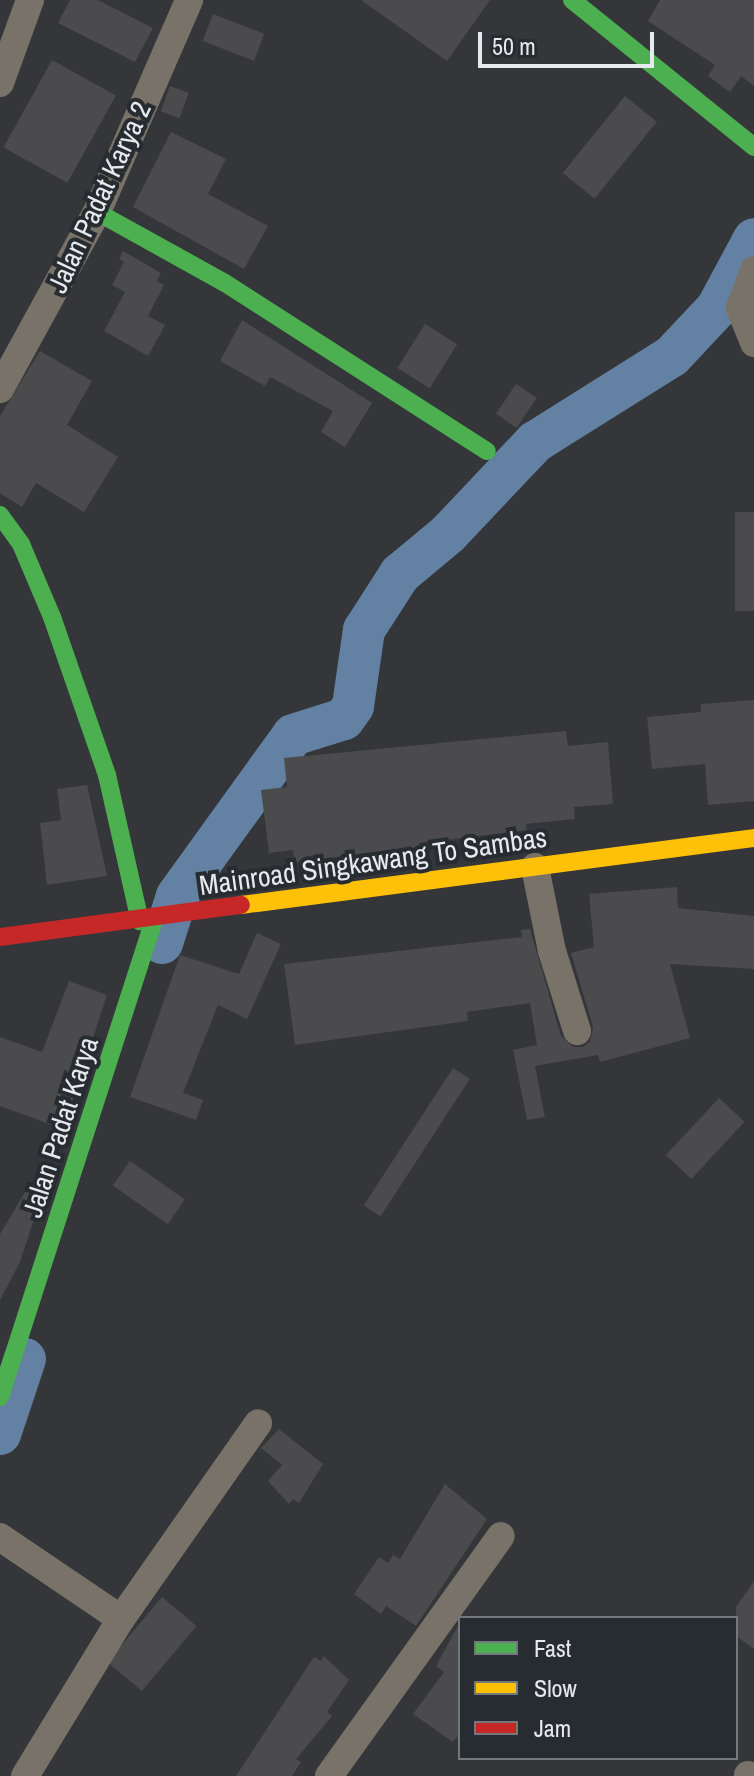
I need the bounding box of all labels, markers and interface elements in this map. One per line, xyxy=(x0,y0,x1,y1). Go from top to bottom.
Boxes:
scale bar xyxy=(482,16,658,66)
text: 50 m xyxy=(492,30,536,62)
street label: Jalan Padat Karya 2 xyxy=(40,96,158,298)
street label: Mainroad Singkawang To Sambas xyxy=(197,820,549,902)
street label: Jalan Padat Karya xyxy=(15,1033,105,1221)
legend xyxy=(458,1616,738,1760)
text: Fast xyxy=(534,1632,571,1664)
text: Slow xyxy=(534,1672,577,1704)
text: Jam xyxy=(534,1712,571,1744)

